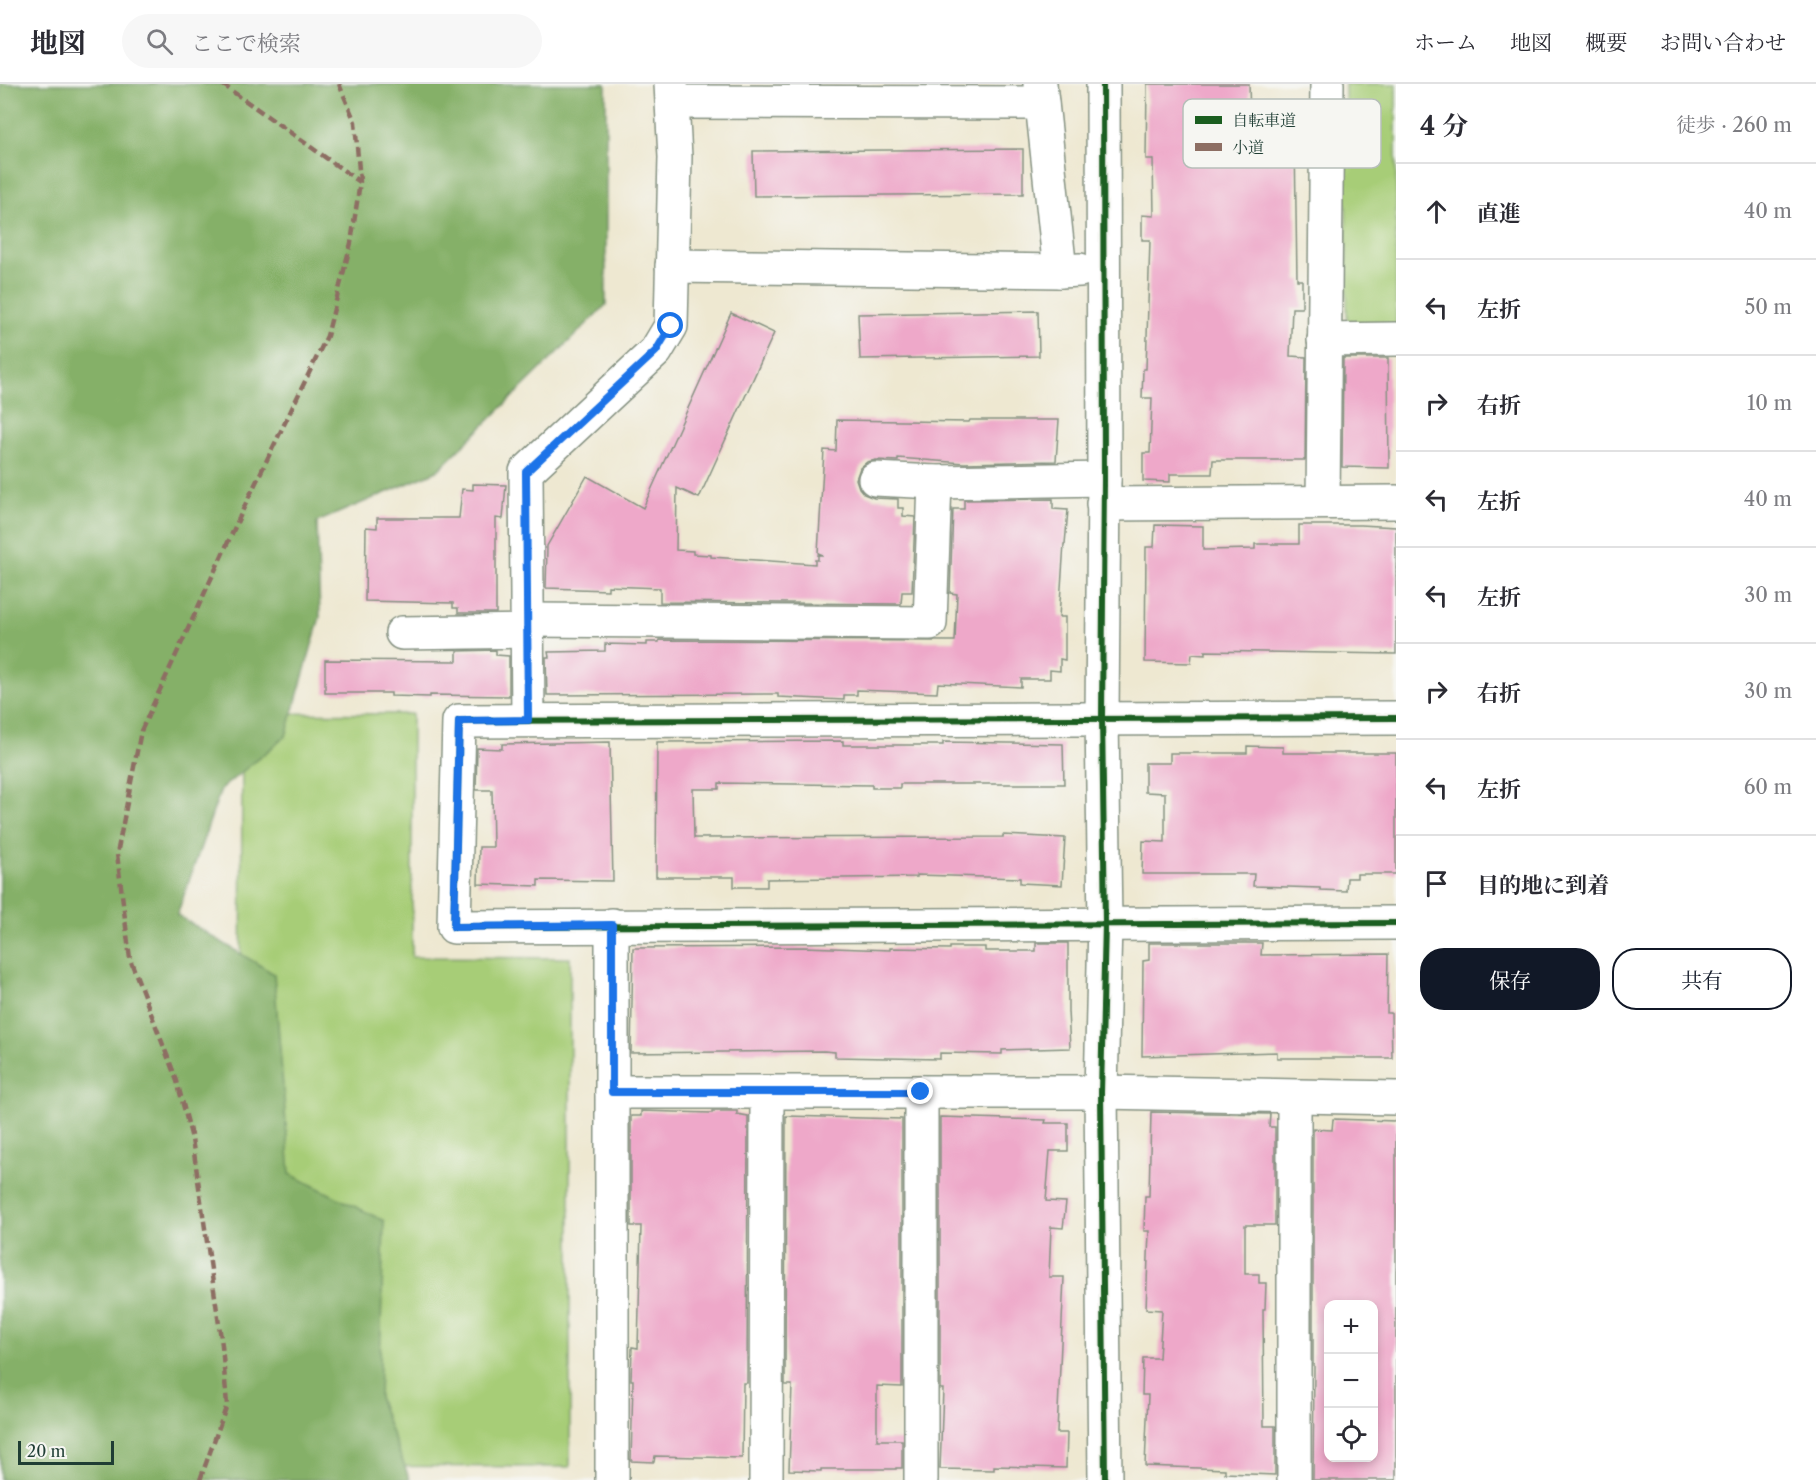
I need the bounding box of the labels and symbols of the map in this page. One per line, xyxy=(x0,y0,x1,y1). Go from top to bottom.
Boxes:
legend xyxy=(1183,99,1381,168)
text: 自転車道 xyxy=(1232,110,1296,130)
text: 小道 xyxy=(1232,137,1264,157)
route start xyxy=(657,312,683,338)
route end xyxy=(907,1078,933,1104)
scale bar xyxy=(18,1438,114,1466)

